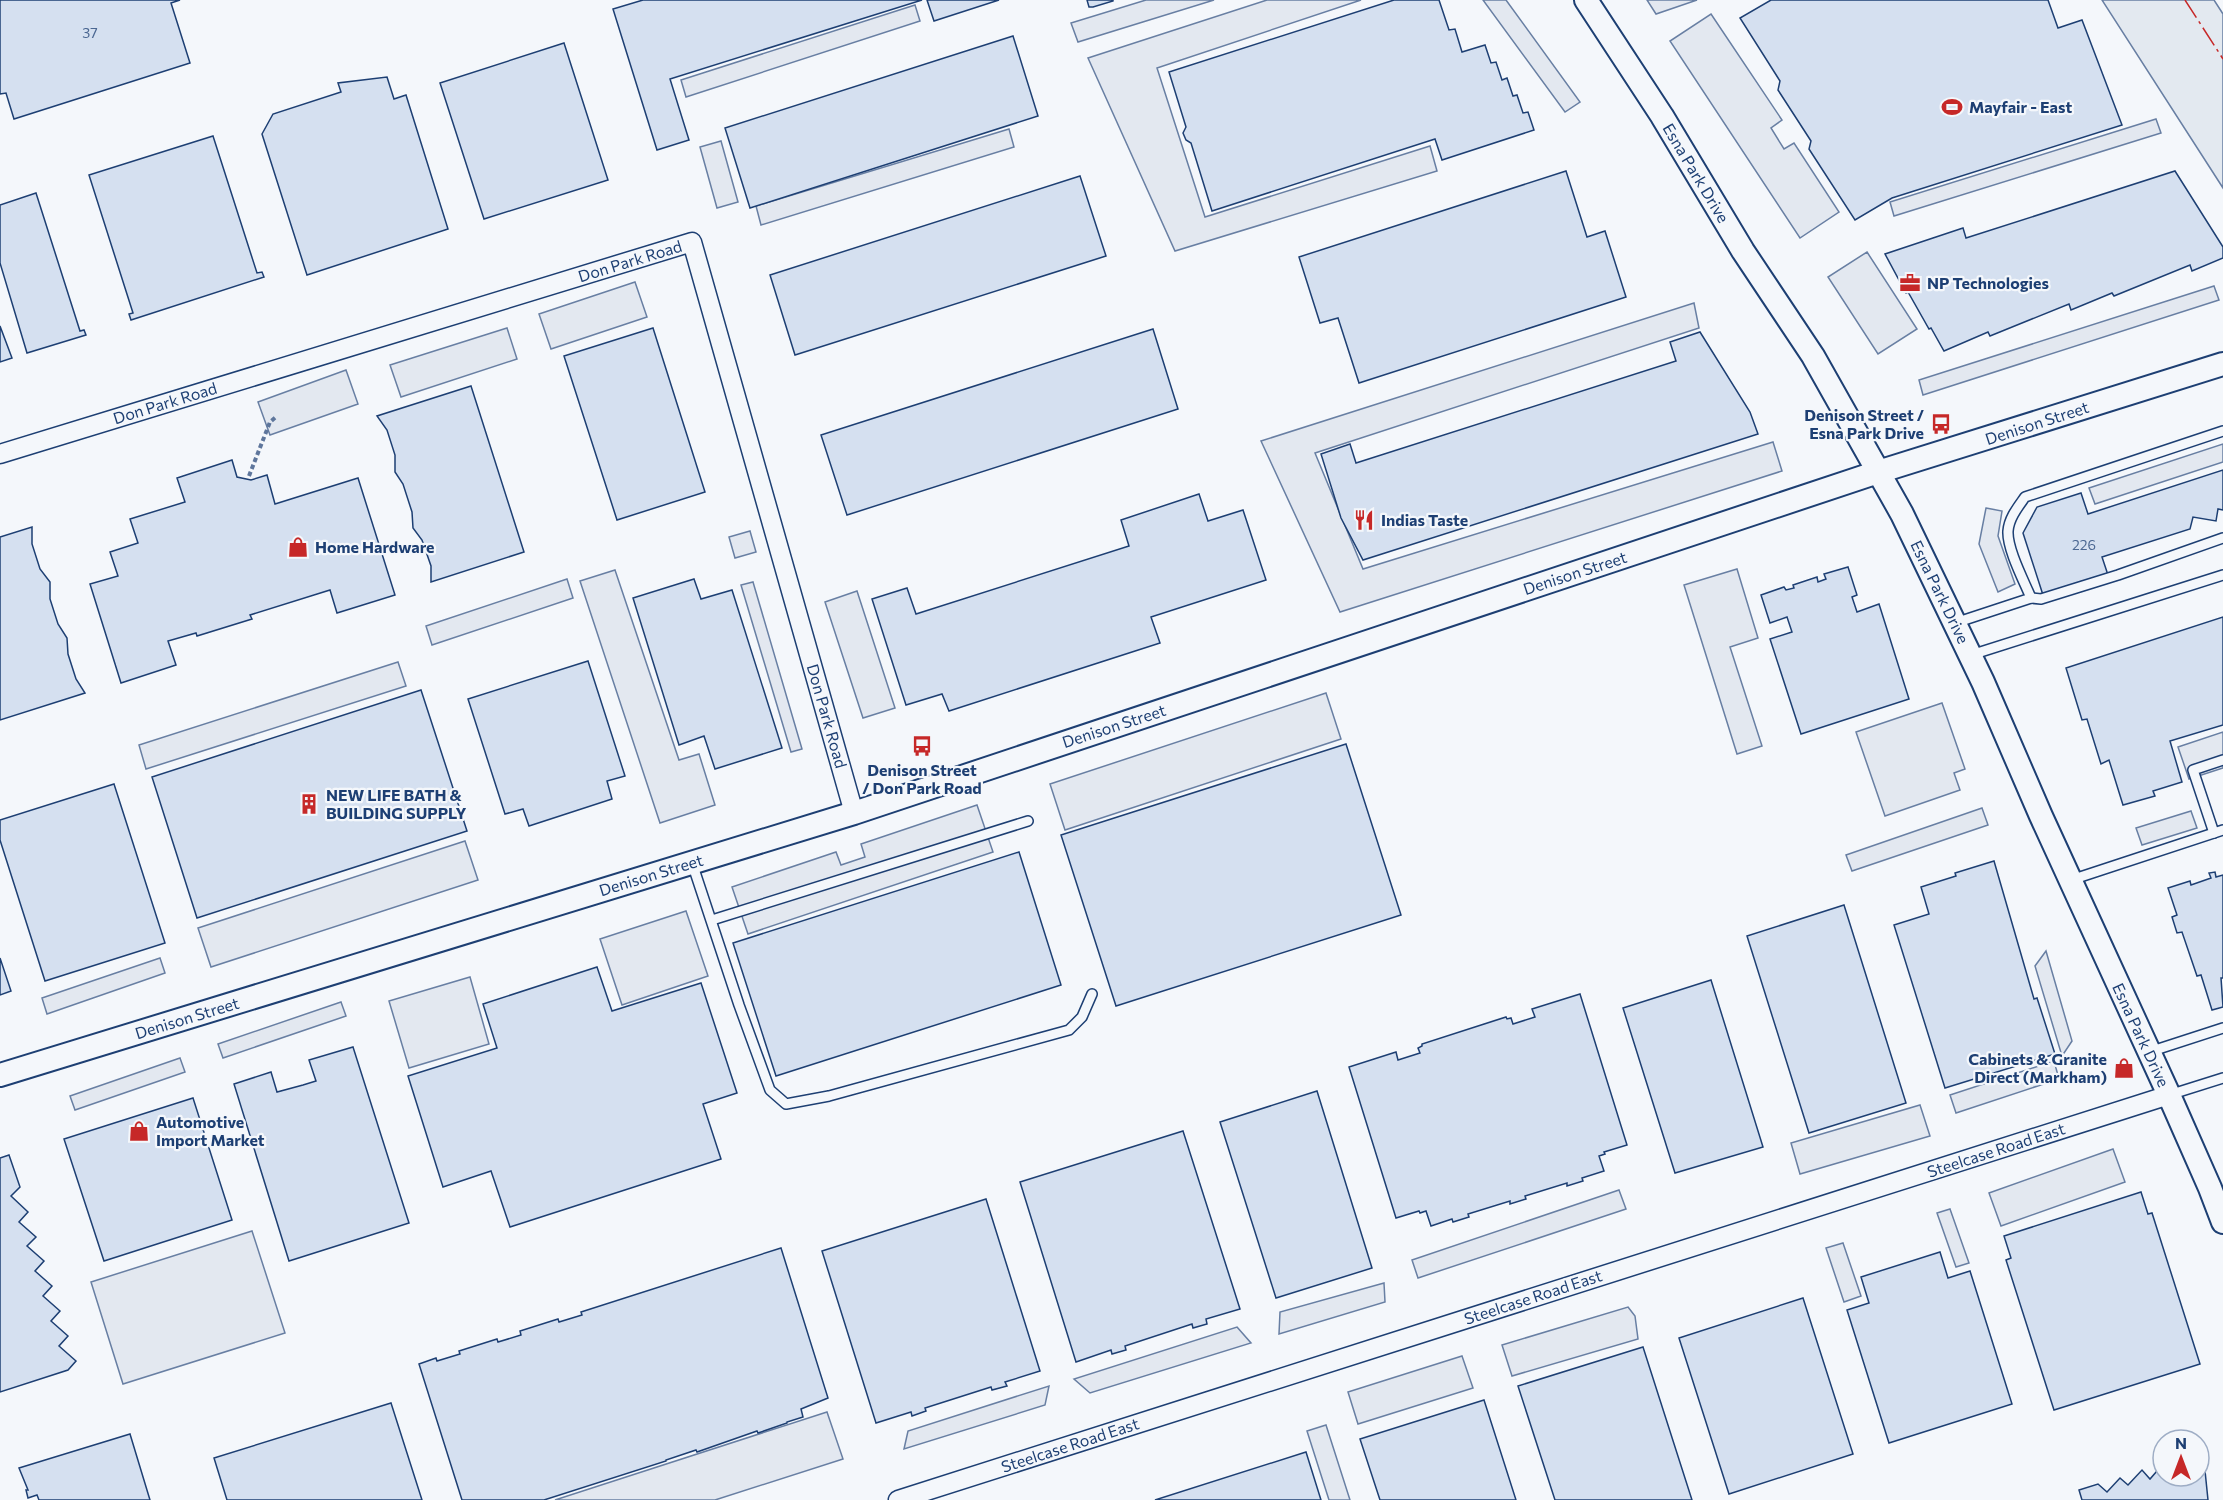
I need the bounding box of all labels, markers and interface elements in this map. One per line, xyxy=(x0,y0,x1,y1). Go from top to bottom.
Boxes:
house number: 37 xyxy=(82,24,98,41)
sports icon: Mayfair - East xyxy=(1940,95,1964,119)
place label: Mayfair - East xyxy=(1969,97,2072,116)
street label: Esna Park Drive xyxy=(1659,120,1734,226)
street label: Don Park Road xyxy=(576,236,684,285)
office icon: NP Technologies xyxy=(1898,271,1922,295)
place label: NP Technologies xyxy=(1927,273,2049,292)
street label: Don Park Road xyxy=(111,378,219,427)
street label: Denison Street xyxy=(1983,397,2091,448)
place label: Denison Street / Esna Park Drive xyxy=(1804,405,1925,442)
bus stop icon: Denison Street / Esna Park Drive xyxy=(1929,412,1953,436)
restaurant icon: Indias Taste xyxy=(1352,508,1376,532)
place label: Indias Taste xyxy=(1381,510,1468,529)
shop icon: Home Hardware xyxy=(286,535,310,559)
house number: 226 xyxy=(2072,536,2096,553)
place label: Home Hardware xyxy=(315,537,435,556)
street label: Esna Park Drive xyxy=(1907,537,1974,647)
street label: Denison Street xyxy=(1521,547,1629,598)
street label: Don Park Road xyxy=(804,662,851,770)
street label: Denison Street xyxy=(1060,700,1168,751)
bus stop icon: Denison Street / Don Park Road xyxy=(910,734,934,758)
place label: Denison Street / Don Park Road xyxy=(862,760,982,797)
place label: NEW LIFE BATH & BUILDING SUPPLY xyxy=(326,785,467,822)
building icon: NEW LIFE BATH & BUILDING SUPPLY xyxy=(297,792,321,816)
street label: Denison Street xyxy=(597,850,706,899)
street label: Esna Park Drive xyxy=(2109,980,2174,1090)
street label: Denison Street xyxy=(133,993,242,1042)
place label: Cabinets & Granite Direct (Markham) xyxy=(1968,1049,2107,1086)
shop icon: Cabinets & Granite Direct (Markham) xyxy=(2112,1056,2136,1080)
place label: Automotive Import Market xyxy=(156,1112,265,1149)
street label: Steelcase Road East xyxy=(1925,1118,2068,1181)
shop icon: Automotive Import Market xyxy=(127,1119,151,1143)
street label: Steelcase Road East xyxy=(1462,1265,1605,1328)
street label: Steelcase Road East xyxy=(999,1413,1142,1476)
north arrow xyxy=(2151,1428,2211,1488)
text: N xyxy=(2175,1433,2187,1452)

